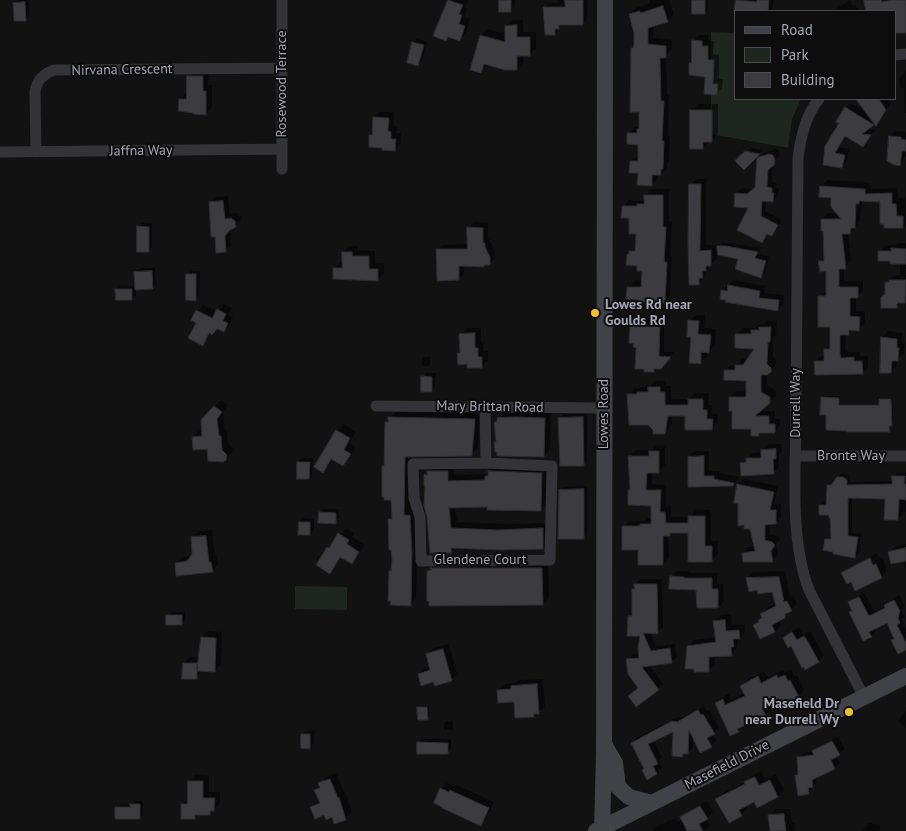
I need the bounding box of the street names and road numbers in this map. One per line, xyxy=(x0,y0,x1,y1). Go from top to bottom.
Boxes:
street label: Rosewood Terrace xyxy=(274,30,290,138)
street label: Nirvana Crescent xyxy=(71,61,173,79)
street label: Jaffna Way xyxy=(109,142,173,160)
street label: Durrell Way xyxy=(788,368,804,438)
street label: Lowes Road xyxy=(596,379,612,449)
street label: Mary Brittan Road xyxy=(436,398,544,416)
street label: Bronte Way xyxy=(817,448,885,464)
street label: Glendene Court xyxy=(433,552,527,568)
street label: Masefield Drive xyxy=(682,737,772,793)

